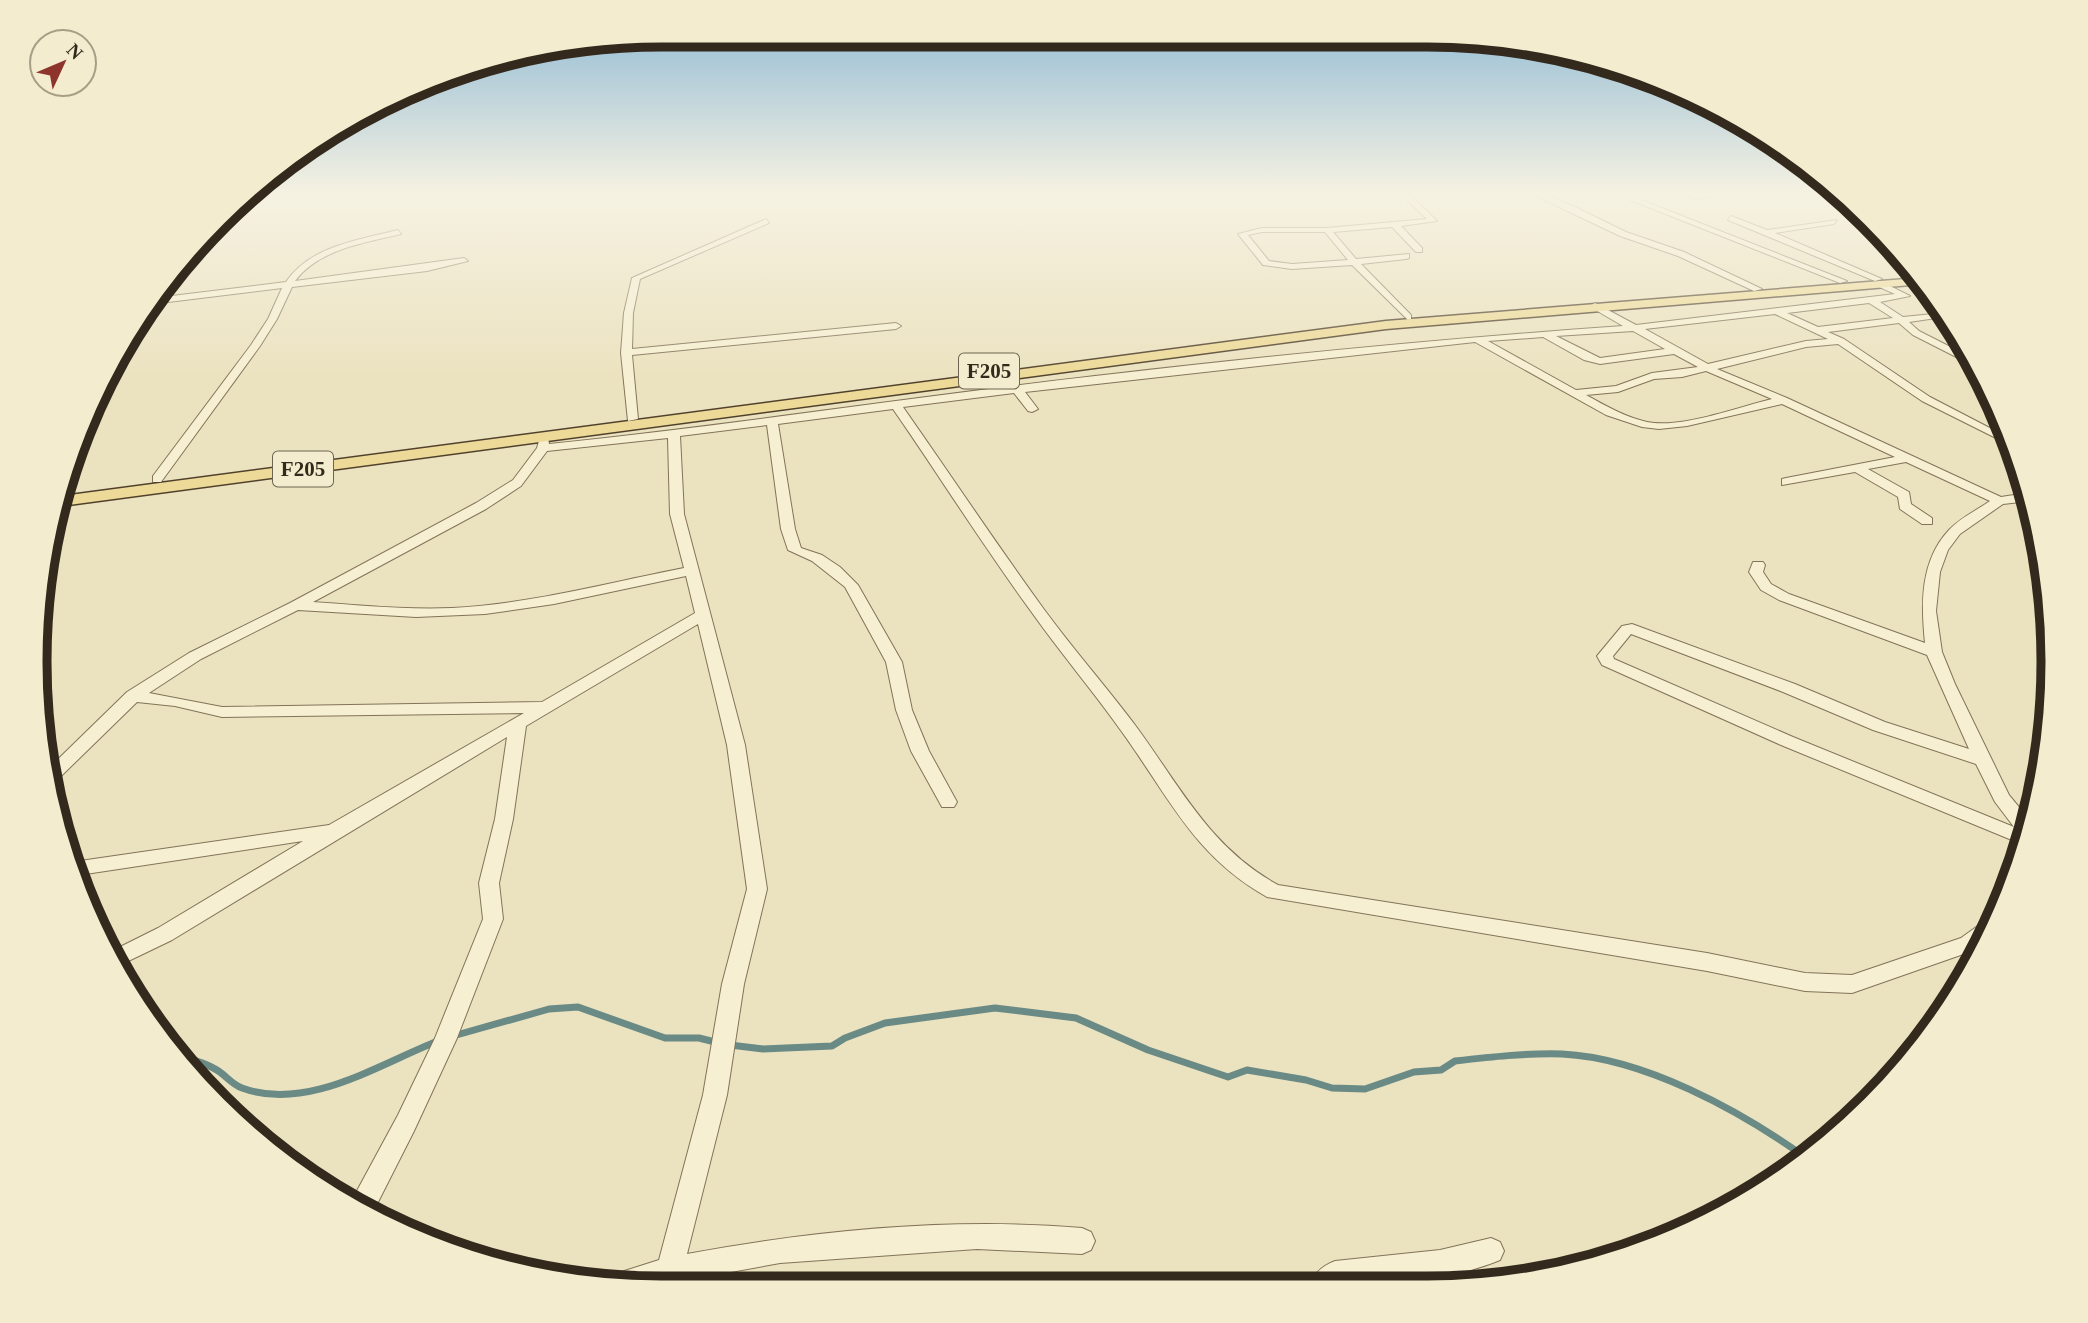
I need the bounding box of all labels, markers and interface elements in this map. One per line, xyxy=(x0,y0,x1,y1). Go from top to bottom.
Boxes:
north arrow xyxy=(28,28,98,98)
text: N xyxy=(63,39,87,64)
road number: F205 xyxy=(959,354,1019,388)
road number: F205 xyxy=(273,452,333,486)

